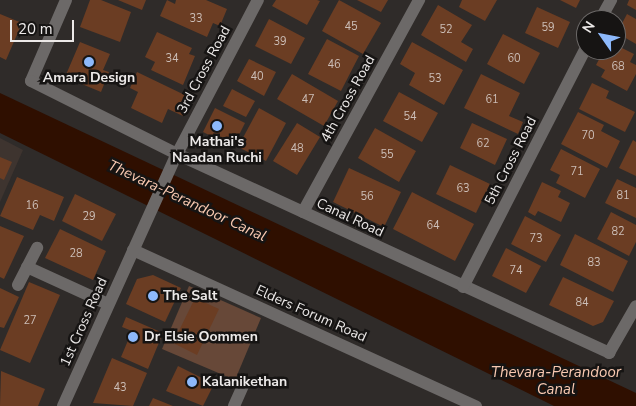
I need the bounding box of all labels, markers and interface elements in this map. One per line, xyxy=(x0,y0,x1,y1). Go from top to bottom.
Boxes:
scale bar xyxy=(12,10,76,42)
north arrow xyxy=(576,10,626,60)
house number: 33 xyxy=(189,12,203,26)
text: N xyxy=(578,18,600,37)
text: 20 m xyxy=(18,19,53,39)
house number: 45 xyxy=(344,20,358,34)
house number: 59 xyxy=(541,21,555,35)
street label: 3rd Cross Road xyxy=(174,23,234,117)
house number: 52 xyxy=(439,23,453,37)
house number: 39 xyxy=(273,35,287,49)
house number: 34 xyxy=(165,52,179,66)
house number: 60 xyxy=(507,52,521,66)
street label: 4th Cross Road xyxy=(317,53,379,145)
marker: Amara Design xyxy=(83,56,95,68)
house number: 46 xyxy=(327,58,341,72)
house number: 68 xyxy=(611,60,625,74)
place label: Amara Design xyxy=(43,70,135,86)
house number: 40 xyxy=(250,70,264,84)
house number: 53 xyxy=(428,72,442,86)
house number: 47 xyxy=(301,93,315,107)
house number: 61 xyxy=(485,93,499,107)
house number: 54 xyxy=(403,110,417,124)
street label: 5th Cross Road xyxy=(482,114,540,208)
marker: Mathai's Naadan Ruchi xyxy=(211,120,223,132)
house number: 70 xyxy=(581,129,595,143)
place label: Mathai's Naadan Ruchi xyxy=(172,134,262,166)
house number: 62 xyxy=(476,137,490,151)
house number: 48 xyxy=(290,142,304,156)
house number: 55 xyxy=(380,148,394,162)
water label: Thevara-Perandoor Canal xyxy=(105,156,269,246)
house number: 71 xyxy=(570,165,584,179)
house number: 63 xyxy=(456,182,470,196)
house number: 81 xyxy=(616,189,630,203)
house number: 56 xyxy=(360,190,374,204)
street label: Canal Road xyxy=(314,195,386,241)
house number: 16 xyxy=(25,199,39,213)
house number: 29 xyxy=(82,210,96,224)
house number: 64 xyxy=(426,219,440,233)
house number: 82 xyxy=(611,225,625,239)
house number: 73 xyxy=(529,232,543,246)
house number: 28 xyxy=(69,247,83,261)
house number: 83 xyxy=(587,256,601,270)
house number: 74 xyxy=(509,264,523,278)
street label: 1st Cross Road xyxy=(57,275,111,369)
street label: Elders Forum Road xyxy=(253,282,369,346)
place label: The Salt xyxy=(163,288,217,304)
marker: The Salt xyxy=(147,290,159,302)
house number: 84 xyxy=(575,296,589,310)
house number: 27 xyxy=(23,314,37,328)
place label: Dr Elsie Oommen xyxy=(144,329,258,345)
marker: Dr Elsie Oommen xyxy=(126,330,140,344)
water label: Thevara-Perandoor Canal xyxy=(491,363,621,398)
place label: Kalanikethan xyxy=(202,374,287,390)
marker: Kalanikethan xyxy=(186,376,198,388)
house number: 43 xyxy=(113,381,127,395)

